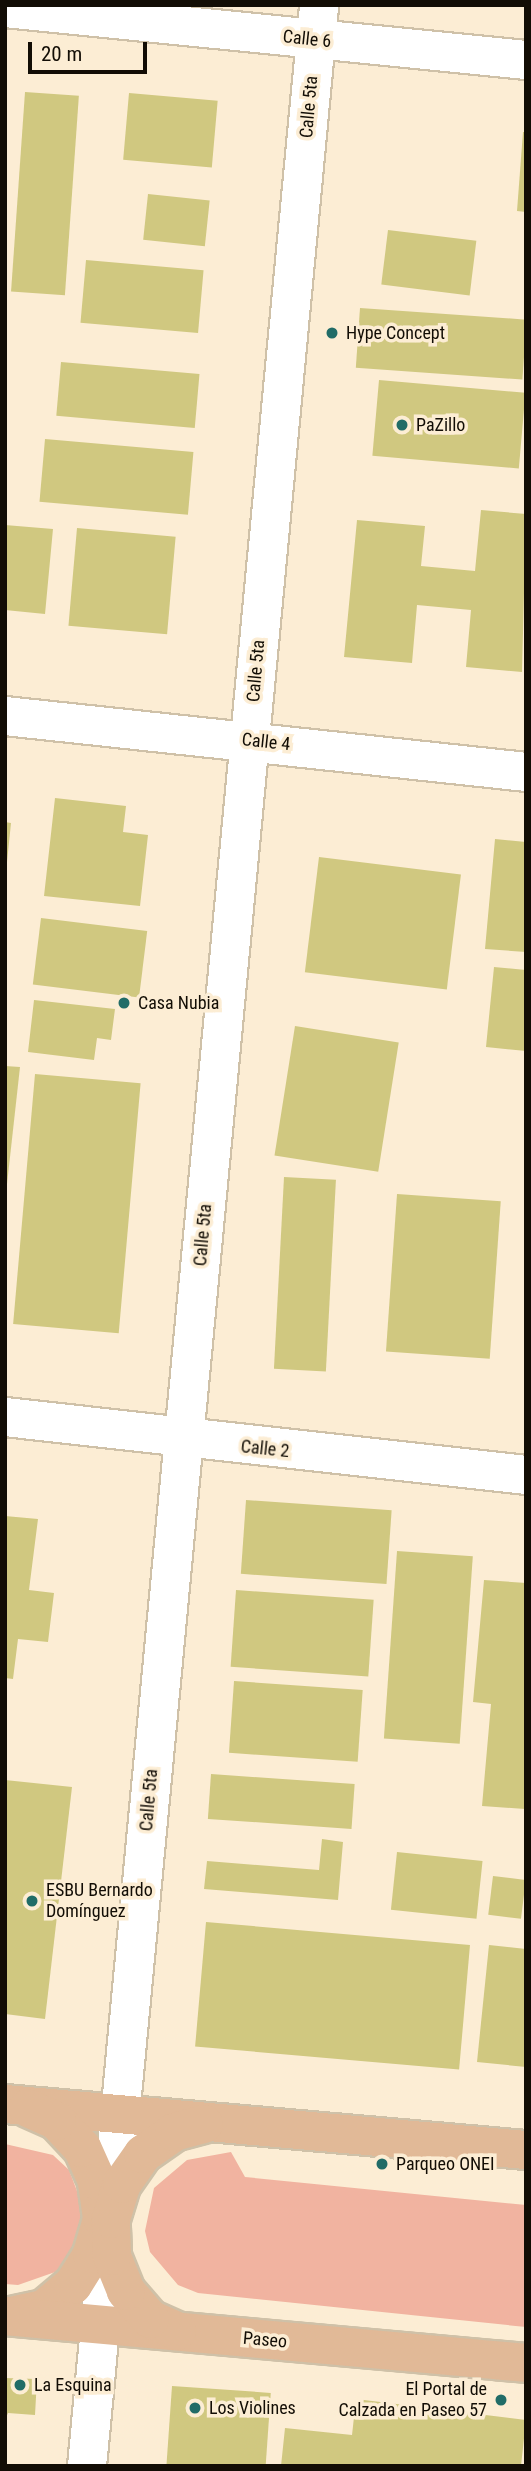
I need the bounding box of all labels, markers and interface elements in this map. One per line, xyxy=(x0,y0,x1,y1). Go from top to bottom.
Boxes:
street label: Calle 6 xyxy=(282,26,332,52)
scale bar xyxy=(32,28,150,72)
text: 20 m xyxy=(41,42,82,66)
street label: Calle 5ta xyxy=(296,75,322,139)
place label: Hype Concept xyxy=(346,322,445,344)
marker: Hype Concept xyxy=(324,325,340,341)
place label: PaZillo xyxy=(416,414,465,436)
marker: PaZillo xyxy=(394,417,410,433)
street label: Calle 5ta xyxy=(243,639,269,703)
street label: Calle 4 xyxy=(241,729,291,755)
place label: Casa Nubia xyxy=(138,992,219,1014)
marker: Casa Nubia xyxy=(116,995,132,1011)
street label: Calle 5ta xyxy=(190,1203,216,1267)
street label: Calle 2 xyxy=(240,1436,290,1462)
street label: Calle 5ta xyxy=(136,1768,162,1832)
place label: ESBU Bernardo Domínguez xyxy=(46,1880,153,1923)
marker: ESBU Bernardo Domínguez xyxy=(24,1893,40,1909)
place label: Parqueo ONEI xyxy=(396,2153,495,2175)
marker: Parqueo ONEI xyxy=(374,2156,390,2172)
street label: Paseo xyxy=(242,2327,288,2353)
place label: La Esquina xyxy=(34,2374,112,2396)
marker: La Esquina xyxy=(12,2377,28,2393)
place label: El Portal de Calzada en Paseo 57 xyxy=(338,2379,487,2422)
marker: El Portal de Calzada en Paseo 57 xyxy=(493,2392,509,2408)
place label: Los Violines xyxy=(209,2397,296,2419)
marker: Los Violines xyxy=(187,2400,203,2416)

